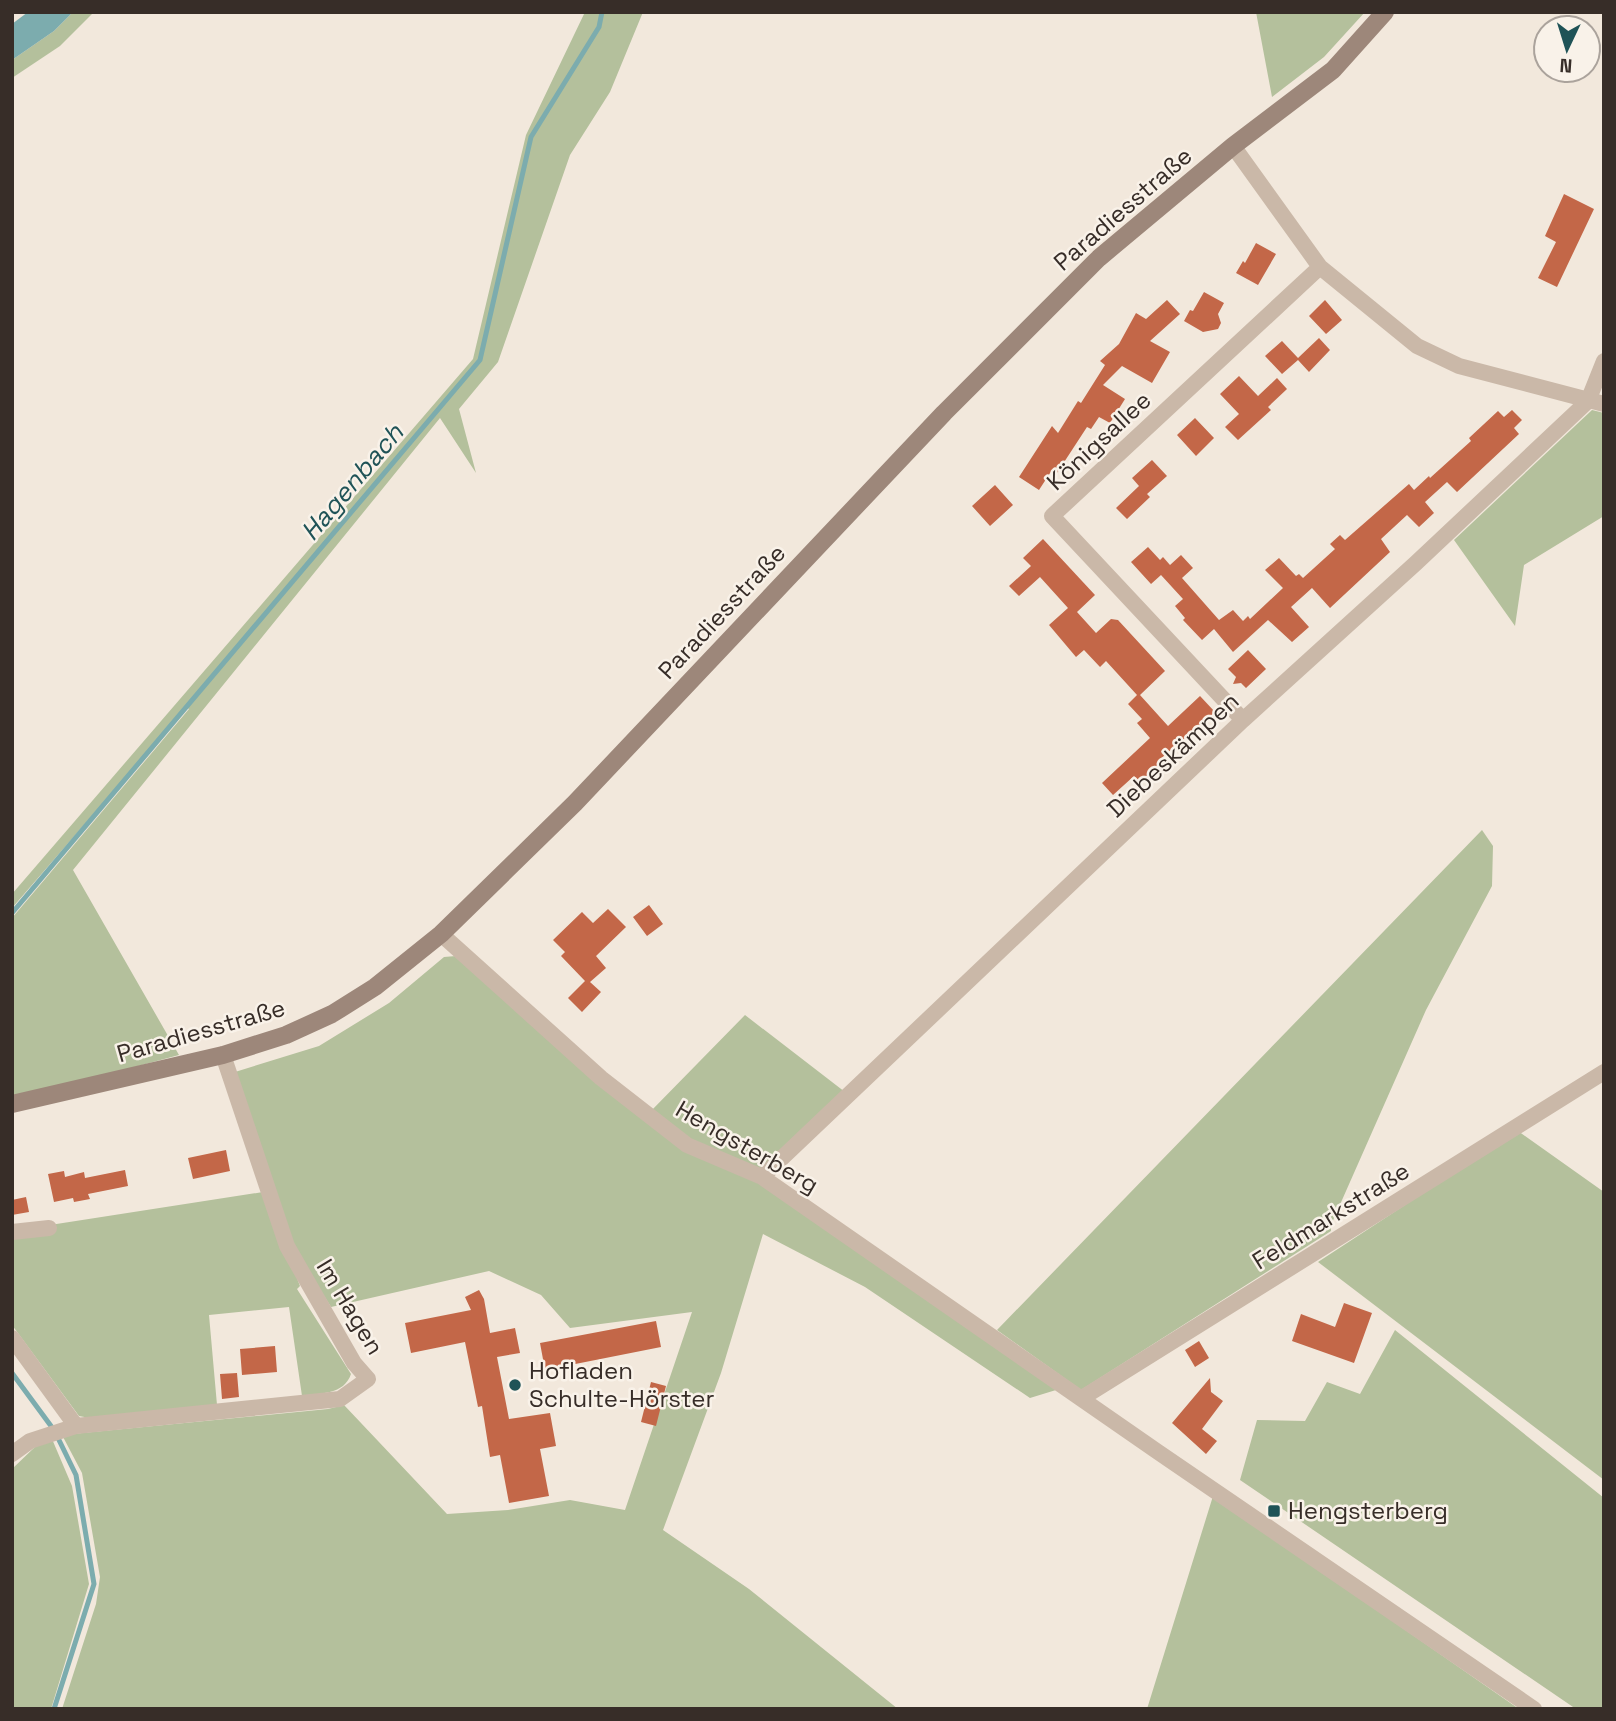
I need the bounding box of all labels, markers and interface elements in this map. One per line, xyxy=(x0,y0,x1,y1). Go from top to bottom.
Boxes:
north arrow xyxy=(1532,14,1602,84)
text: N xyxy=(1559,53,1573,78)
street label: Paradiesstraße xyxy=(1047,140,1198,277)
street label: Königsallee xyxy=(1040,384,1157,497)
water label: Hagenbach xyxy=(293,416,412,548)
street label: Paradiesstraße xyxy=(651,538,792,686)
street label: Diebeskämpen xyxy=(1100,685,1245,824)
street label: Paradiesstraße xyxy=(113,992,288,1069)
street label: Hengsterberg xyxy=(670,1093,824,1200)
street label: Feldmarkstraße xyxy=(1246,1155,1415,1276)
street label: Im Hagen xyxy=(310,1253,391,1360)
place label: Hofladen Schulte-Hörster xyxy=(529,1355,715,1414)
marker: Hofladen Schulte-Hörster xyxy=(507,1377,523,1393)
place label: Hengsterberg xyxy=(1288,1495,1448,1526)
marker: Hengsterberg xyxy=(1266,1503,1282,1519)

